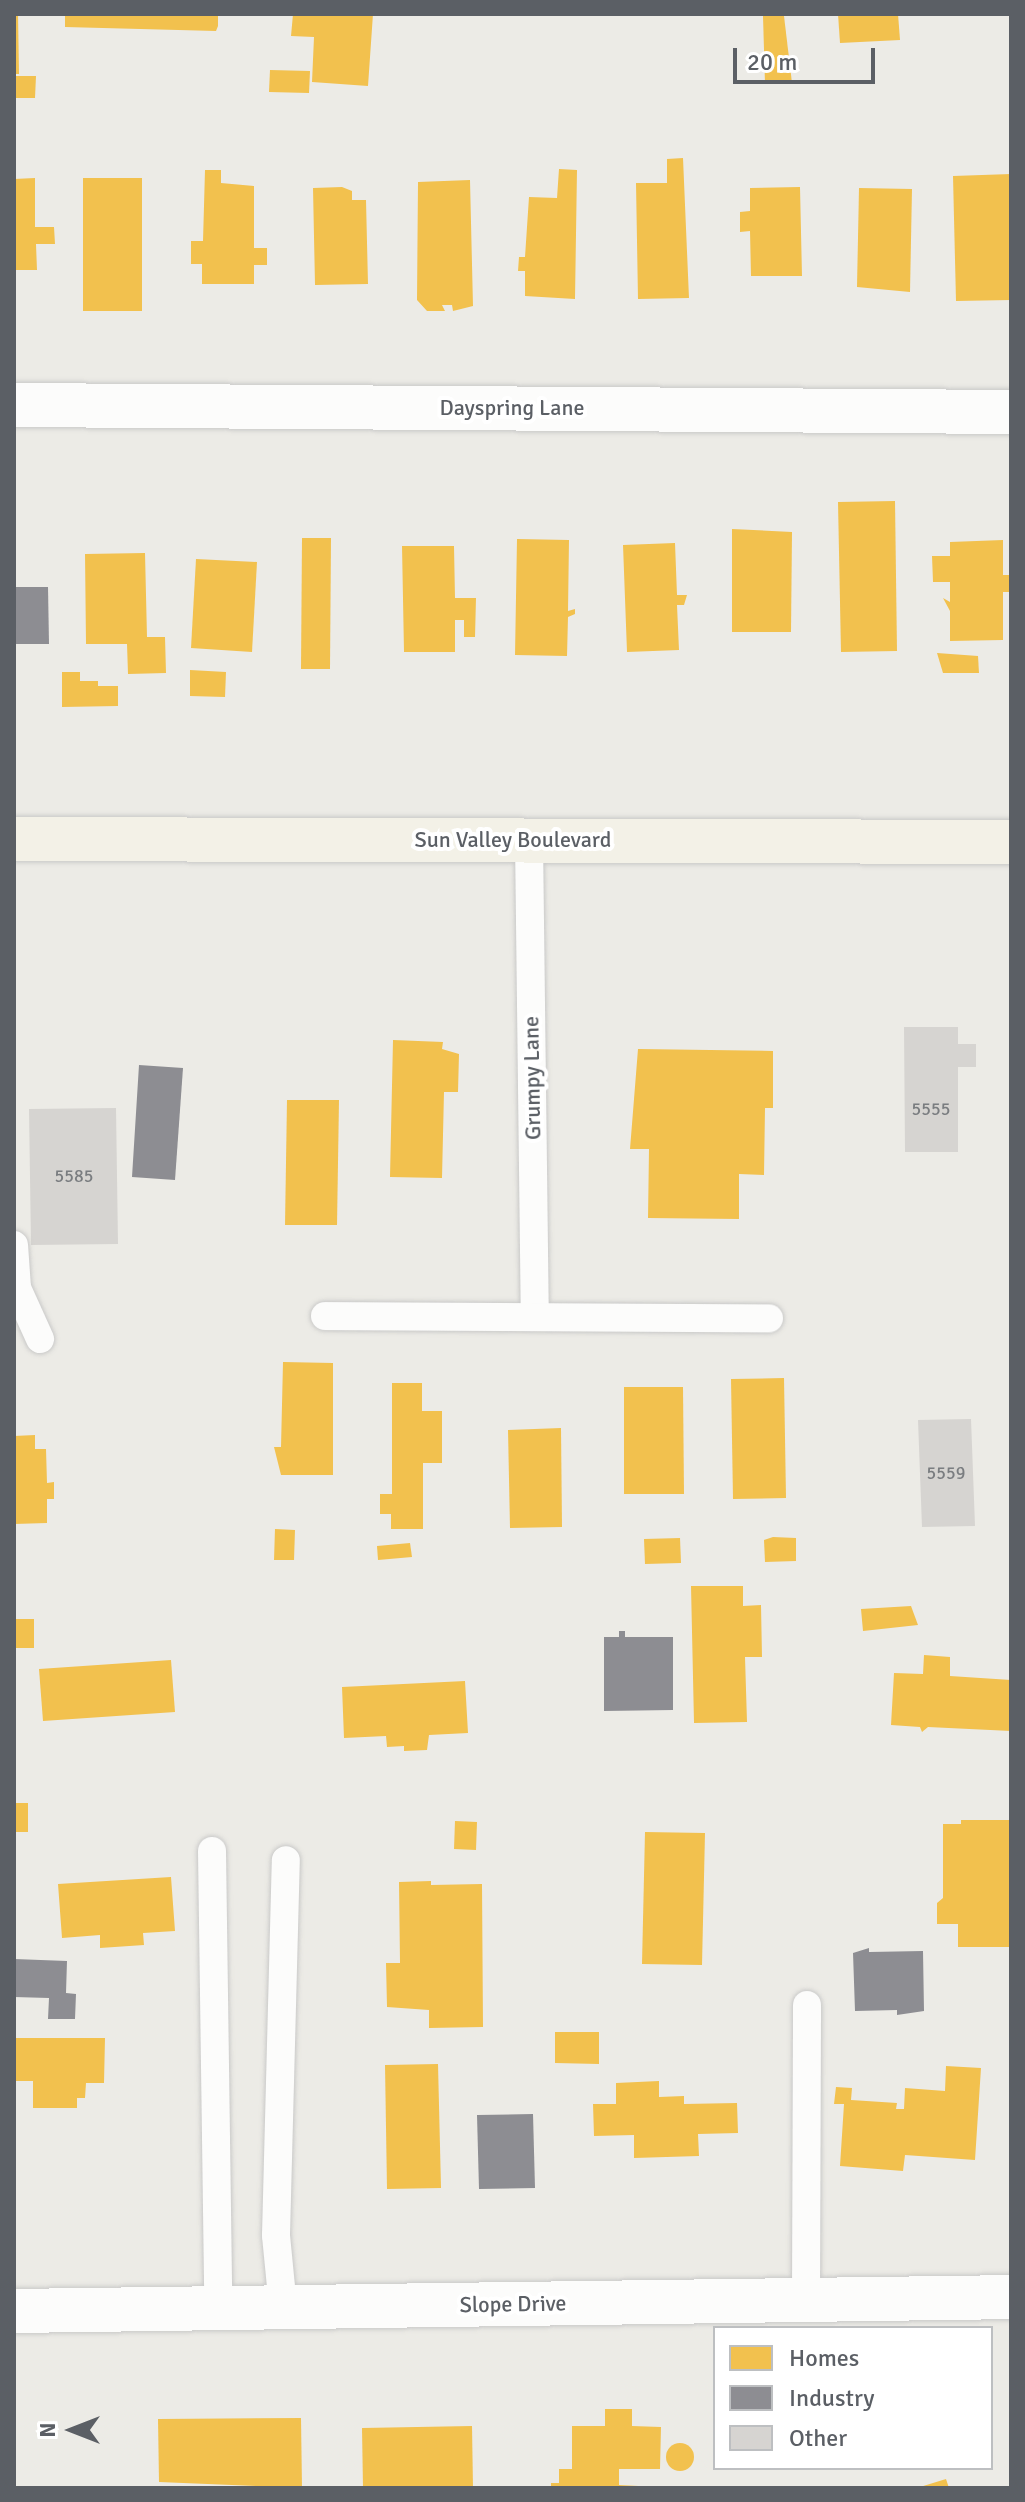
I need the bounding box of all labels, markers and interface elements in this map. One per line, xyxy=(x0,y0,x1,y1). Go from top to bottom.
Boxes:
scale bar xyxy=(737,32,879,82)
text: 20 m xyxy=(747,47,797,77)
street label: Dayspring Lane xyxy=(440,395,584,421)
street label: Sun Valley Boulevard xyxy=(415,827,611,853)
street label: Grumpy Lane xyxy=(518,1016,546,1140)
house number: 5555 xyxy=(912,1098,950,1120)
house number: 5585 xyxy=(55,1165,93,1187)
house number: 5559 xyxy=(927,1462,965,1484)
street label: Slope Drive xyxy=(459,2290,567,2318)
legend xyxy=(713,2326,993,2470)
text: Homes xyxy=(789,2343,859,2373)
text: Industry xyxy=(789,2383,875,2413)
north arrow xyxy=(32,2390,112,2470)
text: N xyxy=(34,2422,61,2438)
text: Other xyxy=(789,2423,847,2453)

